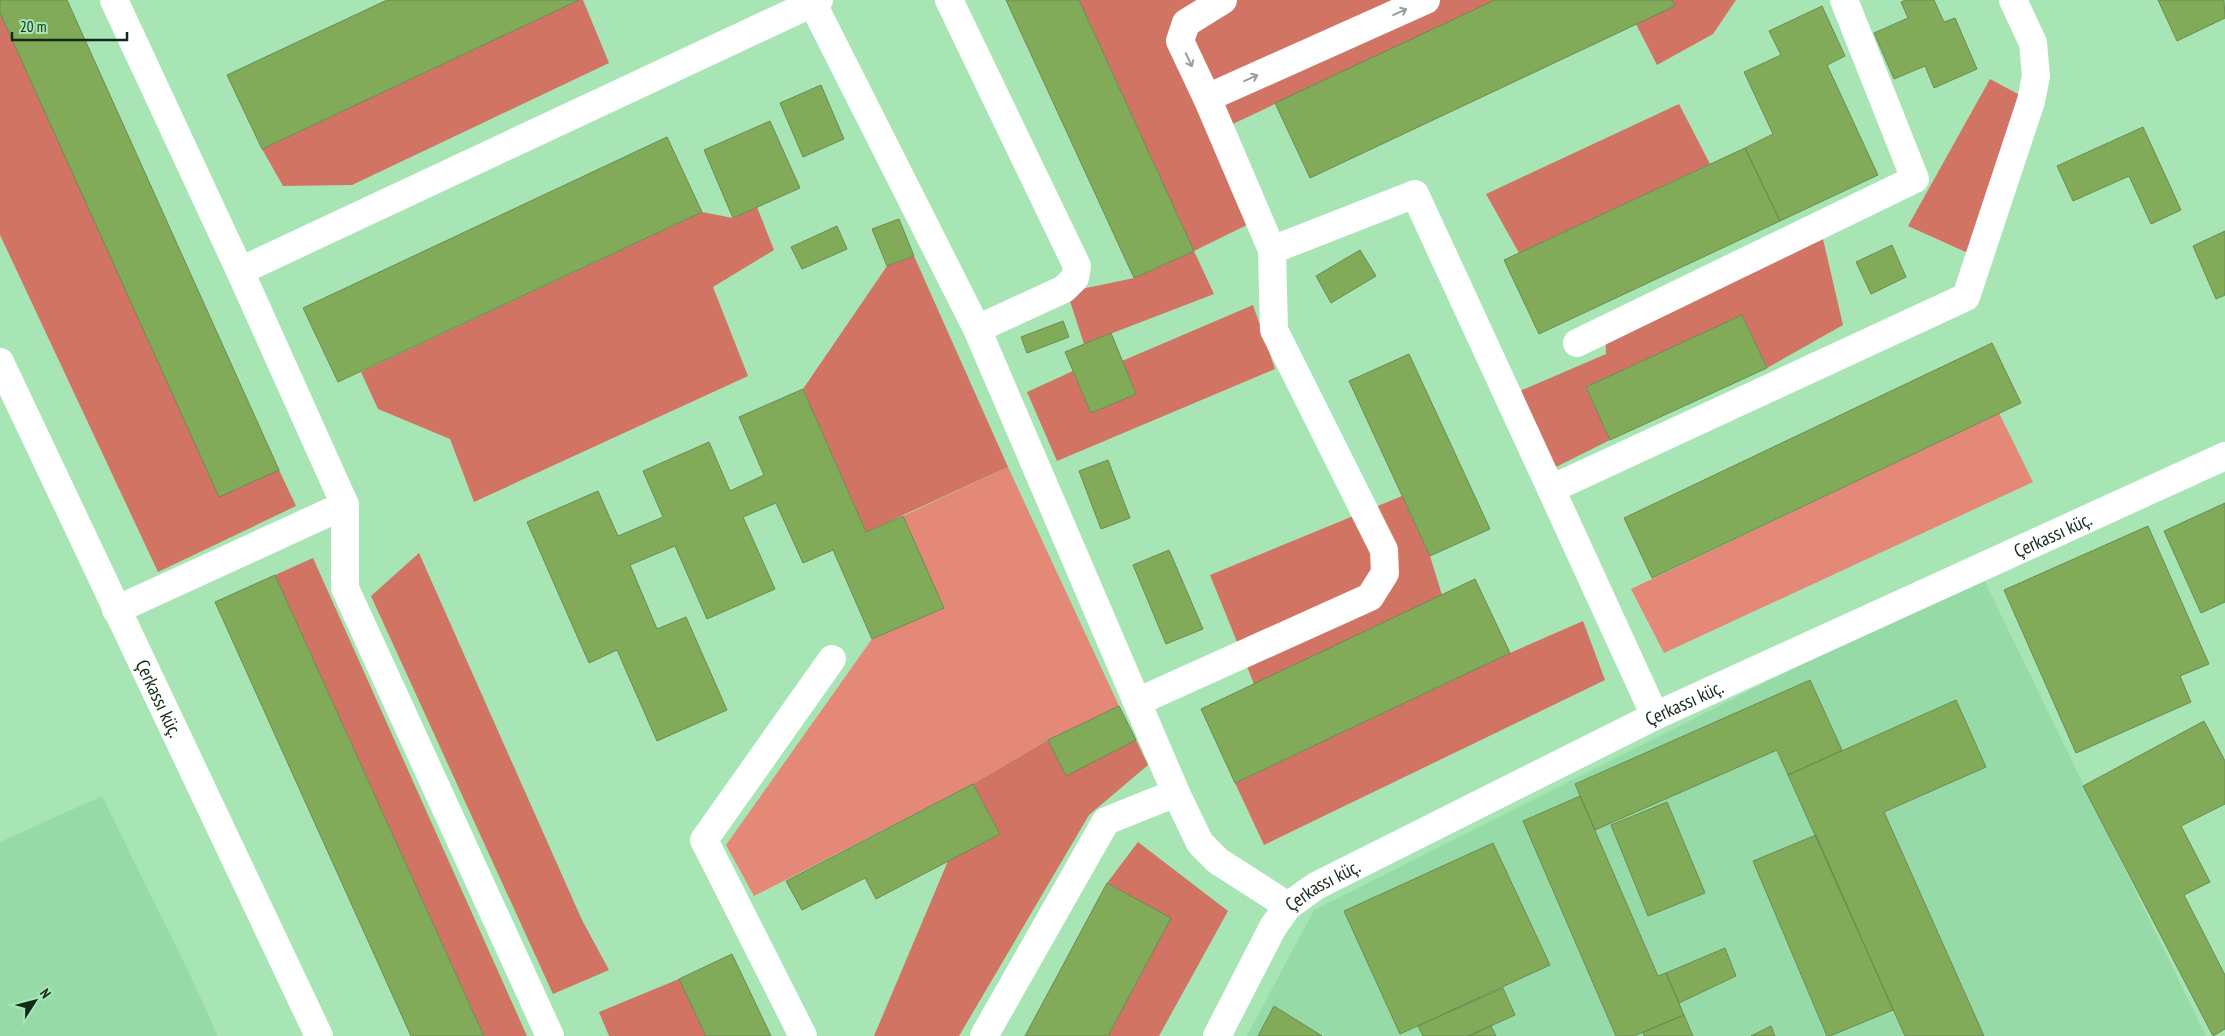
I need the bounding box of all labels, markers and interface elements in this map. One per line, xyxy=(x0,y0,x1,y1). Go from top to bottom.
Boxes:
one-way arrow xyxy=(1392,7,1407,16)
scale bar xyxy=(12,10,128,42)
text: 20 m xyxy=(20,17,46,36)
one-way arrow xyxy=(1185,52,1194,67)
one-way arrow xyxy=(1243,73,1258,82)
street label: Çerkassı küç. xyxy=(2010,506,2095,563)
street label: Çerkassı küç. xyxy=(131,656,188,741)
street label: Çerkassı küç. xyxy=(1641,675,1727,731)
street label: Çerkassı küç. xyxy=(1280,854,1364,916)
north arrow xyxy=(10,976,60,1026)
text: N xyxy=(36,985,55,1002)

